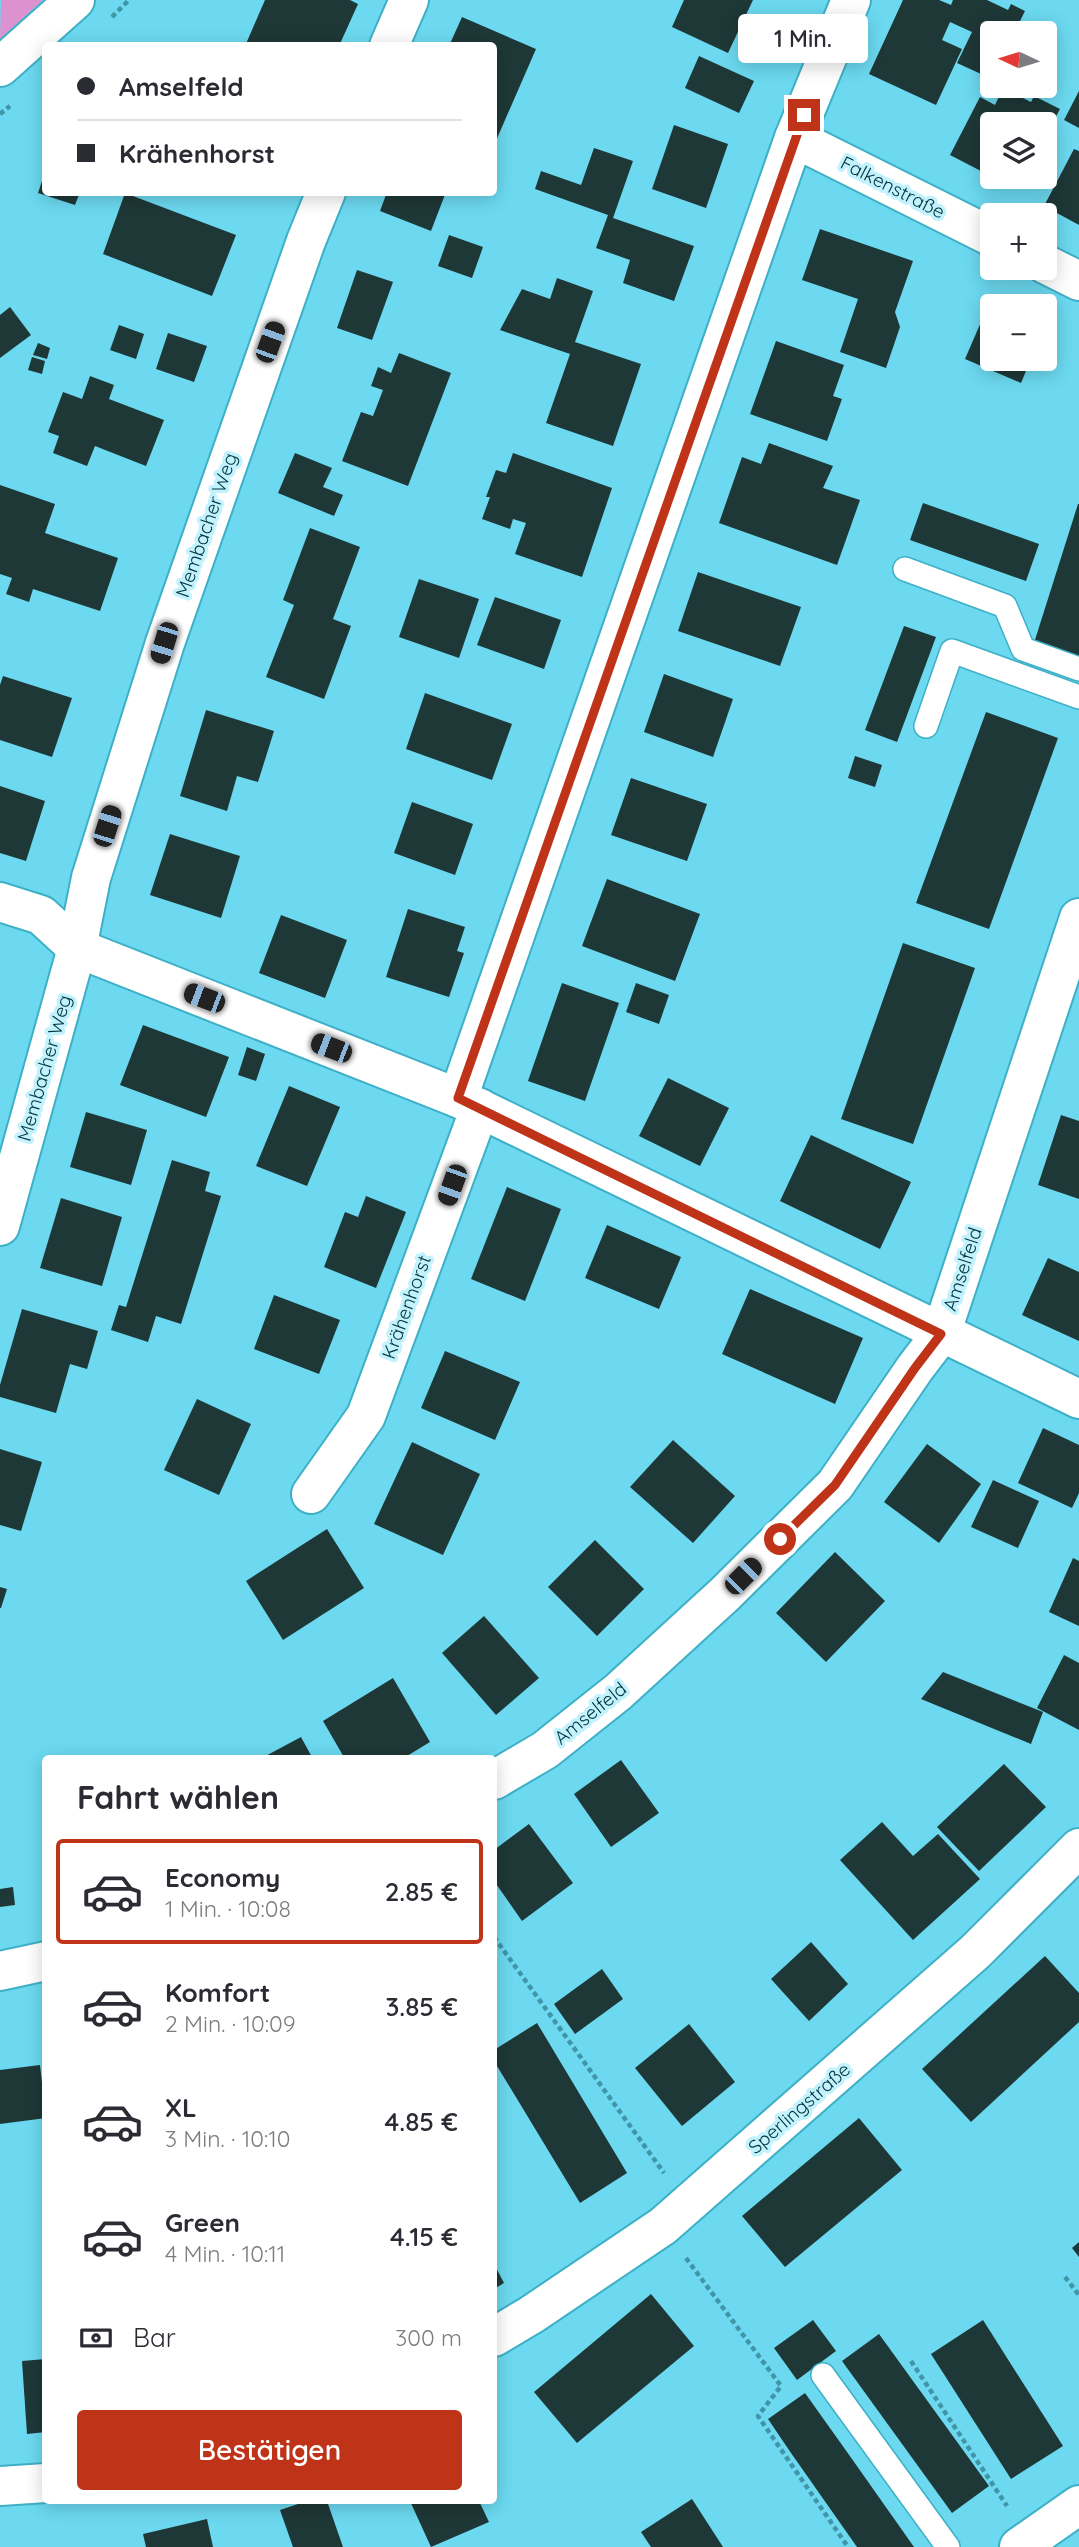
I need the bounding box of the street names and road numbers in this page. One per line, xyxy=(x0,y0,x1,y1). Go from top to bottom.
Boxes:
street label: Falkenstraße xyxy=(837,150,949,224)
street label: Membacher Weg xyxy=(170,450,242,600)
street label: Membacher Weg xyxy=(12,992,76,1144)
street label: Amselfeld xyxy=(937,1224,987,1314)
street label: Krähenhorst xyxy=(376,1252,436,1362)
street label: Amselfeld xyxy=(549,1677,631,1749)
street label: Sperlingstraße xyxy=(743,2057,855,2159)

